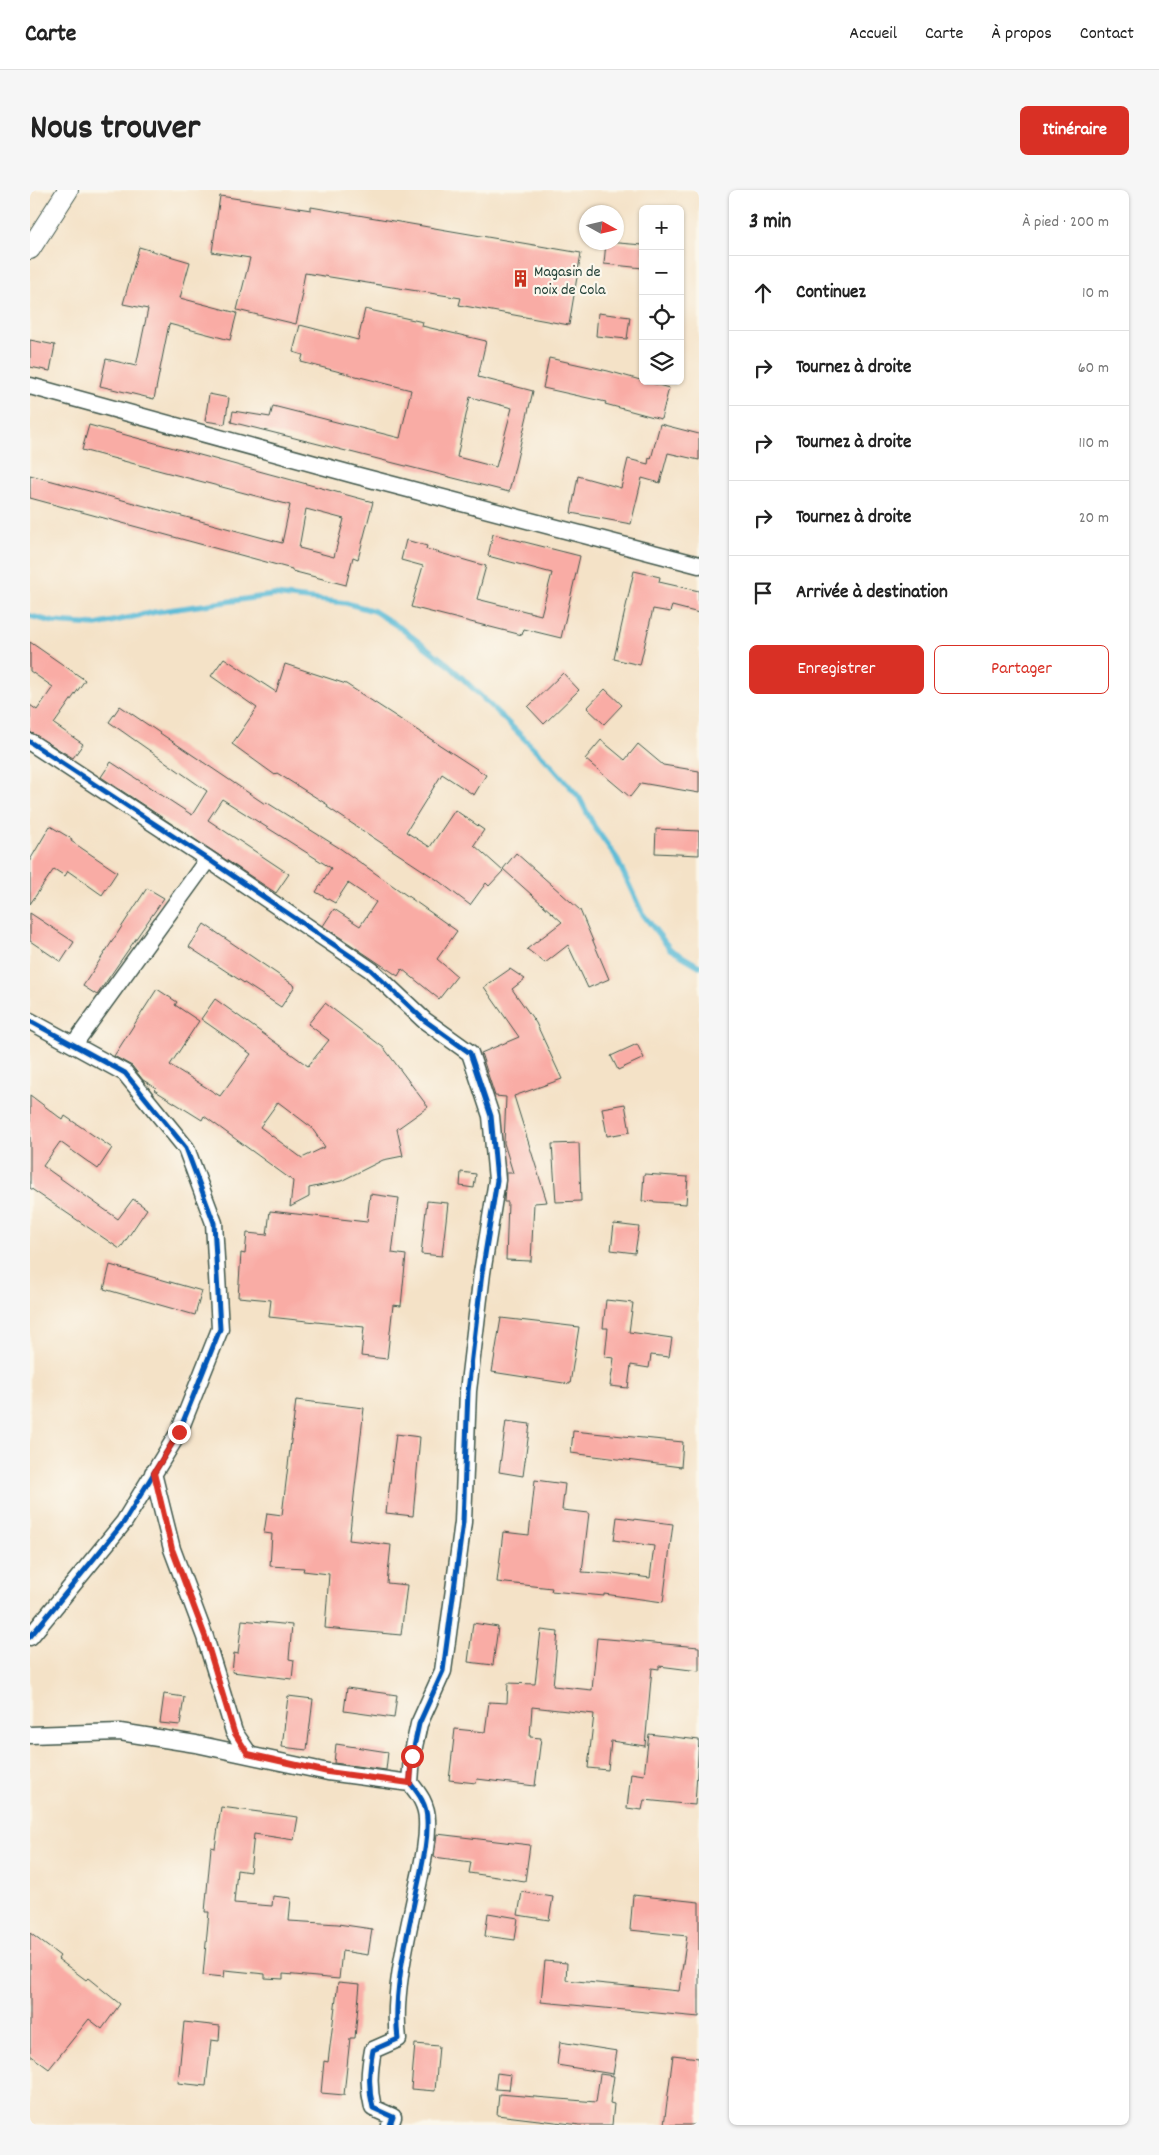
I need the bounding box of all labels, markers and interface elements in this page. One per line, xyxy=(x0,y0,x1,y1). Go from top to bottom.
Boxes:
text: Carte xyxy=(25,18,76,52)
text: Accueil xyxy=(849,22,897,47)
text: Carte xyxy=(925,22,964,47)
text: À propos xyxy=(992,22,1052,47)
text: Contact xyxy=(1080,22,1134,47)
text: Nous trouver xyxy=(30,105,200,155)
button: Itinéraire xyxy=(1020,106,1129,155)
north arrow xyxy=(579,205,624,250)
map controls xyxy=(639,205,684,385)
button: + xyxy=(639,205,684,250)
text: 3 min xyxy=(749,208,791,238)
text: À pied · 200 m xyxy=(1022,211,1109,234)
button: − xyxy=(639,250,684,295)
place label: Magasin de noix de Cola xyxy=(534,261,606,302)
building icon: Magasin de noix de Cola xyxy=(510,269,530,289)
icon: ahead xyxy=(749,279,777,307)
text: Continuez xyxy=(796,280,866,307)
text: 10 m xyxy=(1082,282,1109,305)
button: locate xyxy=(639,295,684,340)
button: layers xyxy=(639,340,684,385)
icon: right xyxy=(749,354,777,382)
text: Tournez à droite xyxy=(796,355,911,382)
text: 60 m xyxy=(1078,357,1109,380)
icon: right xyxy=(749,429,777,457)
text: Tournez à droite xyxy=(796,430,911,457)
text: 110 m xyxy=(1079,432,1109,455)
icon: right xyxy=(749,504,777,532)
text: Tournez à droite xyxy=(796,505,911,532)
text: 20 m xyxy=(1079,507,1109,530)
icon: arrive xyxy=(749,579,777,607)
text: Arrivée à destination xyxy=(796,580,948,607)
button: Enregistrer xyxy=(749,645,924,694)
button: Partager xyxy=(934,645,1109,694)
route end xyxy=(168,1421,191,1444)
route start xyxy=(401,1745,424,1768)

